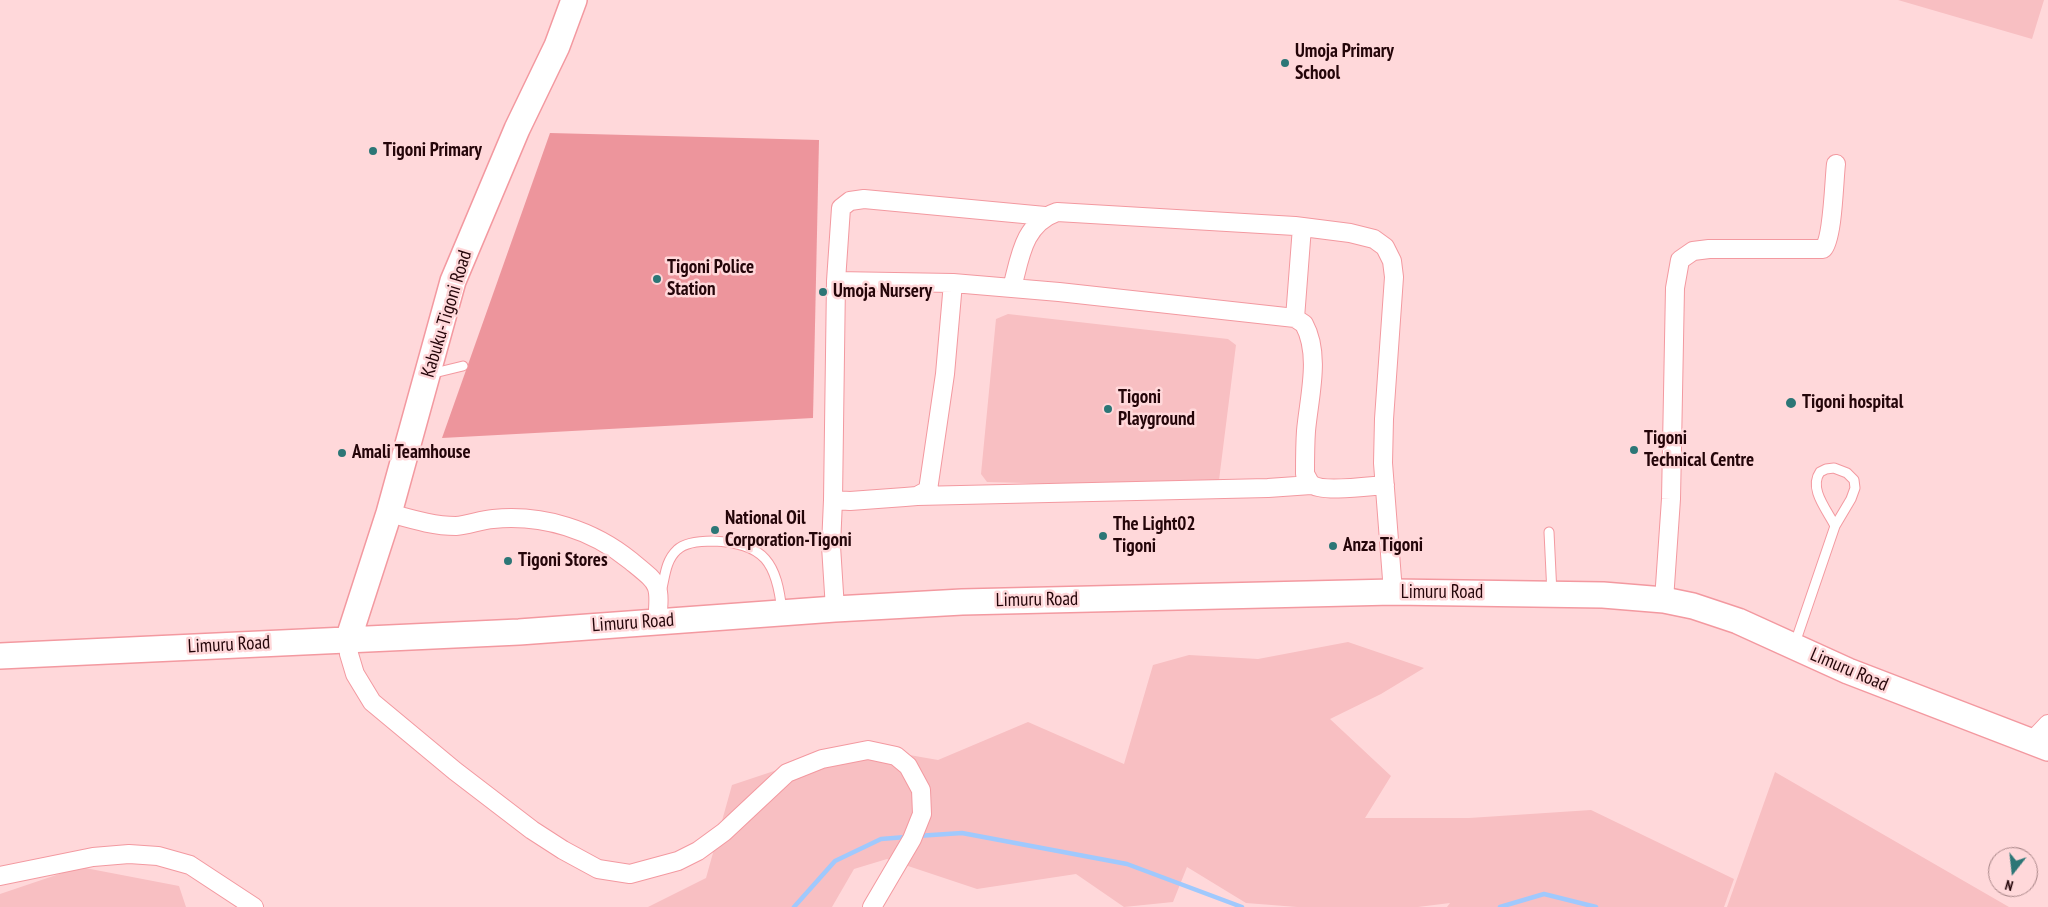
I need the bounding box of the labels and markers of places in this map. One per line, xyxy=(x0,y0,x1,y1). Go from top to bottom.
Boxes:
place label: Umoja Primary School xyxy=(1295,41,1394,85)
marker: Umoja Primary School xyxy=(1279,57,1291,69)
place label: Tigoni Primary xyxy=(383,140,482,162)
marker: Tigoni Primary xyxy=(367,145,379,157)
place label: Tigoni Police Station xyxy=(667,257,754,301)
marker: Tigoni Police Station xyxy=(651,273,663,285)
place label: Umoja Nursery xyxy=(833,281,932,303)
marker: Umoja Nursery xyxy=(817,286,829,298)
place label: Tigoni Playground xyxy=(1118,387,1195,431)
place label: Tigoni hospital xyxy=(1802,392,1903,414)
marker: Tigoni hospital xyxy=(1784,396,1798,410)
marker: Tigoni Playground xyxy=(1102,403,1114,415)
place label: Tigoni Technical Centre xyxy=(1644,428,1754,472)
place label: Amali Teamhouse xyxy=(352,442,471,464)
marker: Tigoni Technical Centre xyxy=(1628,444,1640,456)
marker: Amali Teamhouse xyxy=(336,447,348,459)
place label: National Oil Corporation-Tigoni xyxy=(725,508,852,552)
place label: The Light02 Tigoni xyxy=(1113,514,1196,558)
marker: National Oil Corporation-Tigoni xyxy=(709,524,721,536)
marker: The Light02 Tigoni xyxy=(1097,530,1109,542)
place label: Anza Tigoni xyxy=(1343,535,1423,557)
marker: Anza Tigoni xyxy=(1327,540,1339,552)
place label: Tigoni Stores xyxy=(518,550,608,572)
marker: Tigoni Stores xyxy=(502,555,514,567)

